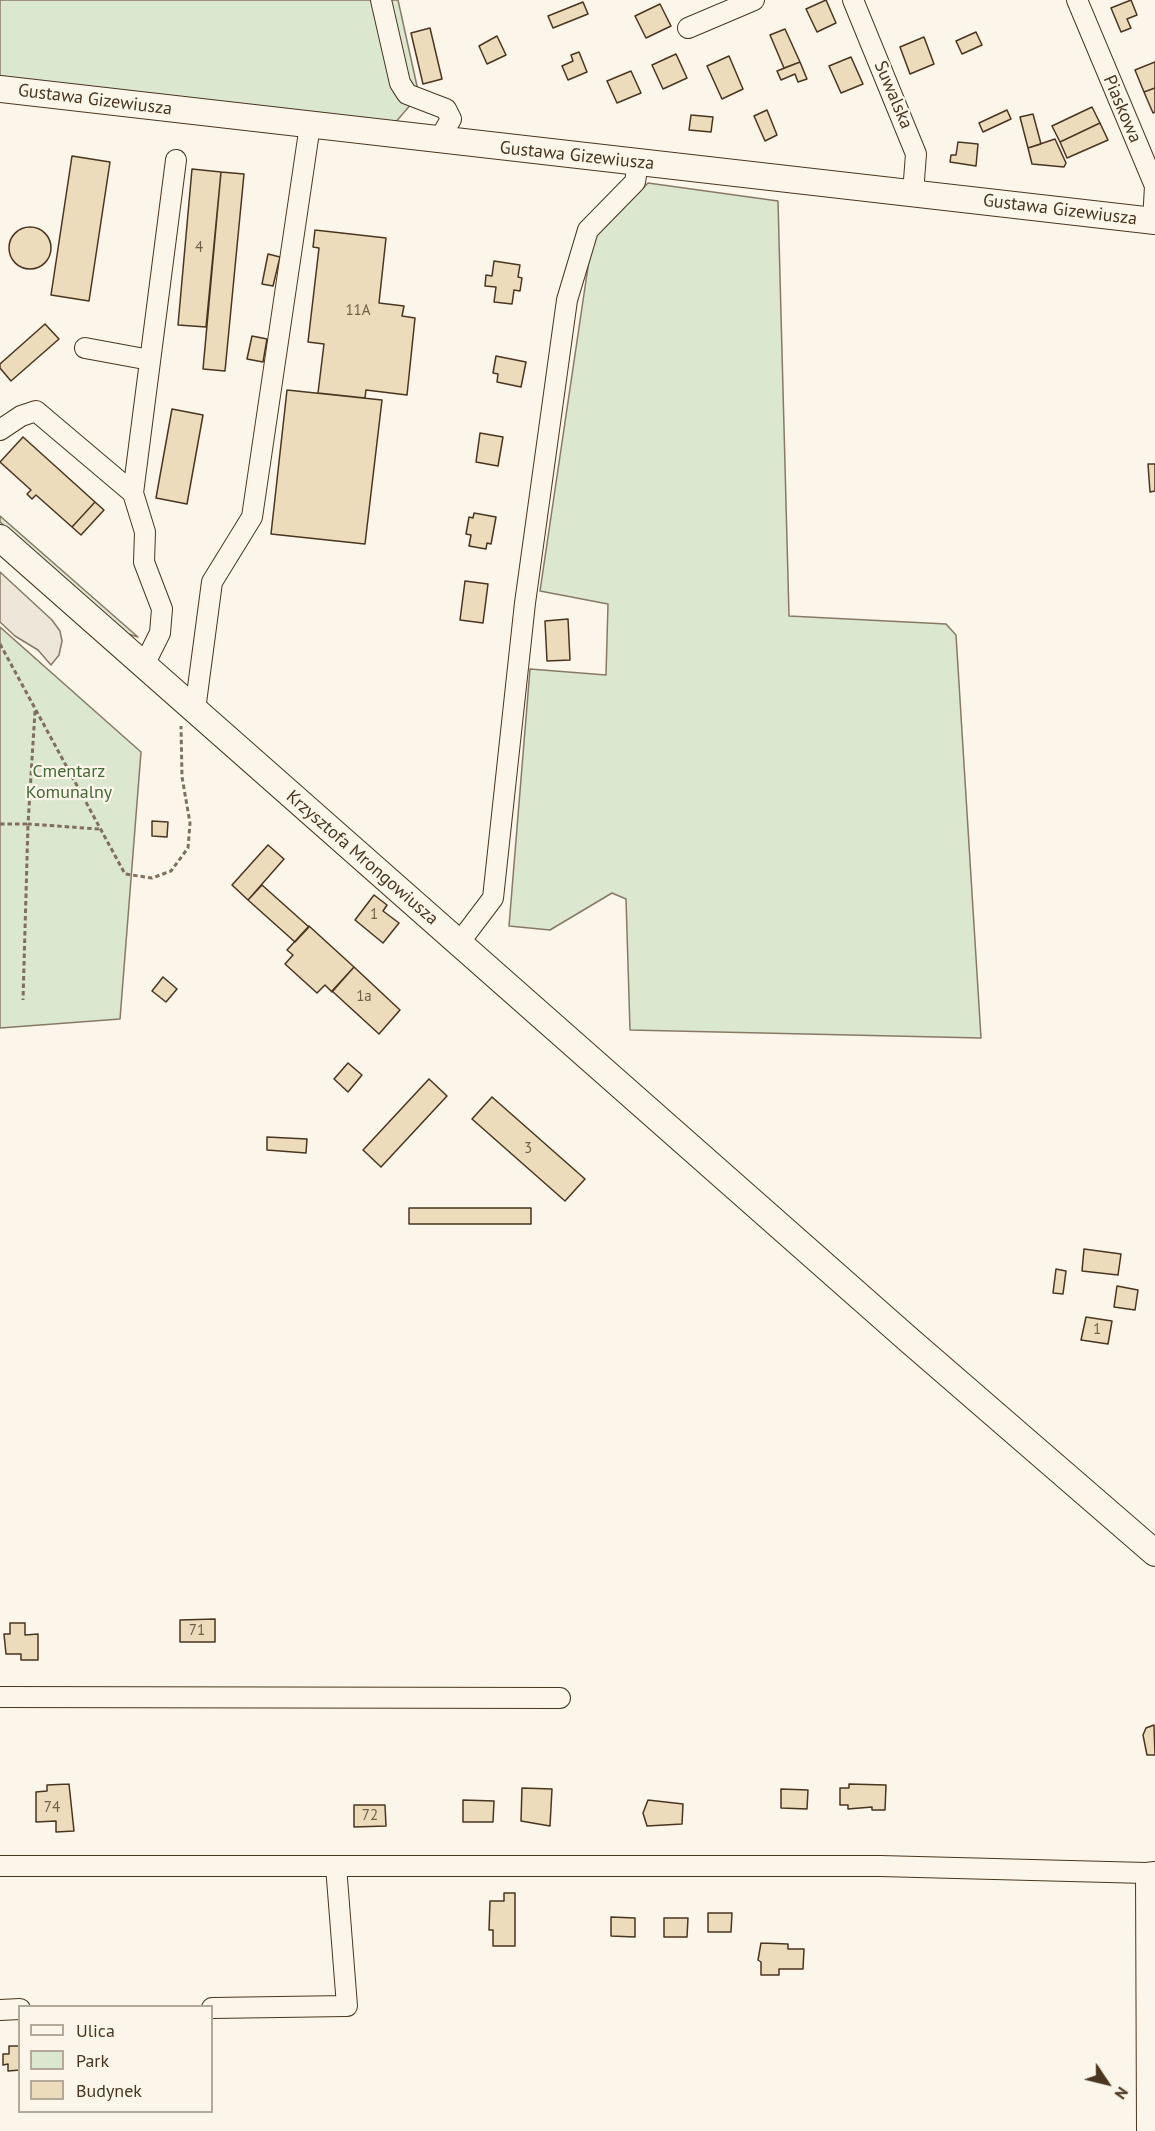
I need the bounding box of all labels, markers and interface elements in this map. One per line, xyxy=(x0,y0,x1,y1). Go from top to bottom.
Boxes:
street label: Suwalska xyxy=(869,58,917,132)
street label: Piaskowa xyxy=(1098,72,1146,146)
street label: Gustawa Gizewiusza xyxy=(17,80,173,120)
street label: Gustawa Gizewiusza xyxy=(499,137,655,175)
street label: Gustawa Gizewiusza xyxy=(982,190,1138,230)
house number: 4 xyxy=(195,239,203,257)
house number: 11A xyxy=(345,302,371,320)
park label: Cmentarz Komunalny xyxy=(26,761,112,804)
street label: Krzysztofa Mrongowiusza xyxy=(281,786,443,930)
house number: 1 xyxy=(370,906,378,924)
house number: 1a xyxy=(356,988,372,1006)
house number: 3 xyxy=(524,1140,532,1158)
house number: 1 xyxy=(1093,1321,1101,1339)
house number: 71 xyxy=(189,1622,205,1640)
house number: 74 xyxy=(44,1799,60,1817)
house number: 72 xyxy=(362,1807,378,1825)
legend xyxy=(18,2005,213,2113)
text: Ulica xyxy=(76,2019,115,2042)
text: Park xyxy=(76,2049,109,2072)
north arrow xyxy=(1077,2053,1137,2113)
text: Budynek xyxy=(76,2079,142,2102)
text: N xyxy=(1111,2083,1133,2103)

